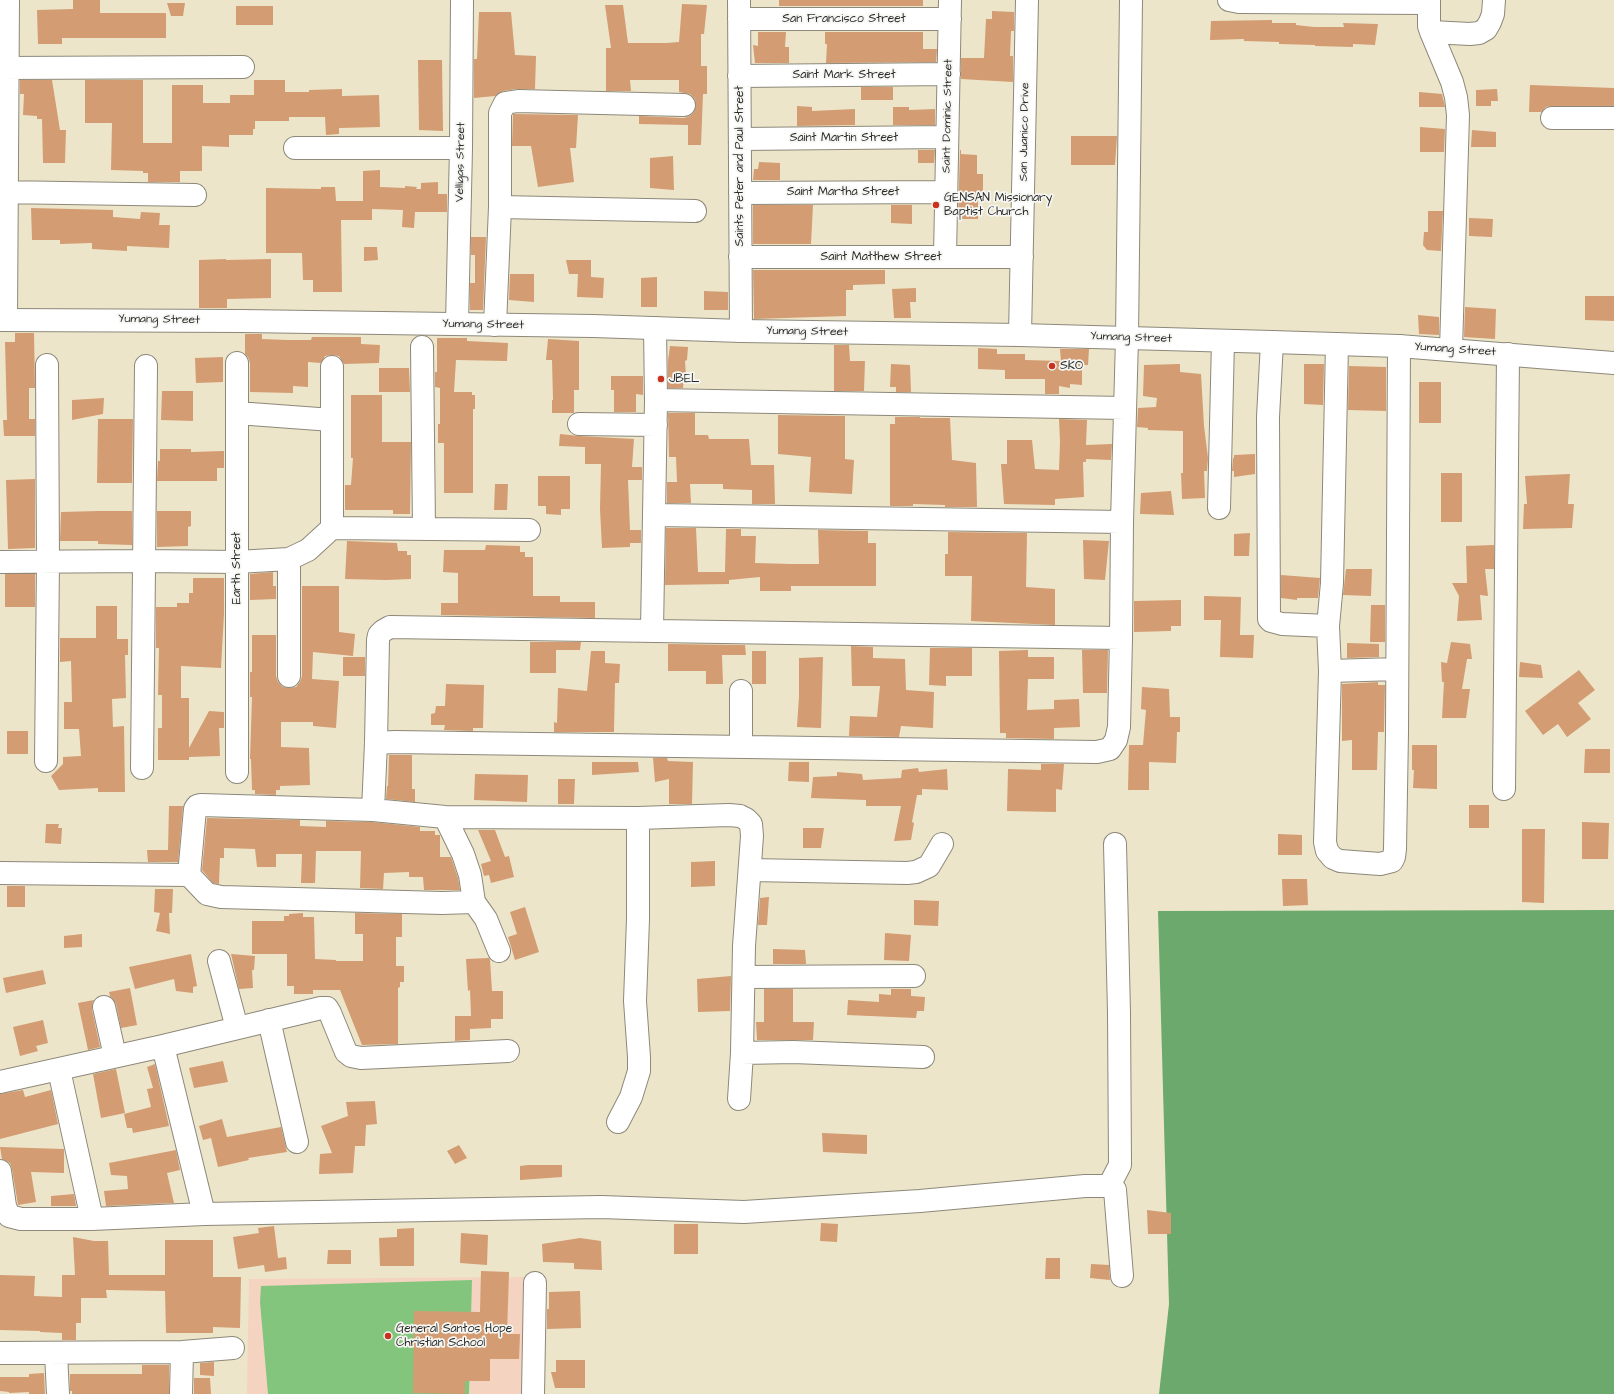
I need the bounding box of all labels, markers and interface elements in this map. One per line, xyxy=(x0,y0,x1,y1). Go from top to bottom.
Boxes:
street label: San Francisco Street xyxy=(782,12,906,26)
street label: Saint Dominic Street xyxy=(940,59,956,173)
street label: Saint Mark Street xyxy=(792,68,896,82)
street label: San Juanico Drive xyxy=(1017,82,1033,182)
street label: Saints Peter and Paul Street xyxy=(733,86,747,246)
street label: Velligas Street xyxy=(453,122,469,202)
street label: Saint Martin Street xyxy=(790,131,898,145)
street label: Saint Martha Street xyxy=(787,185,899,199)
place label: GENSAN Missionary Baptist Church xyxy=(944,191,1052,219)
marker: GENSAN Missionary Baptist Church xyxy=(931,200,941,210)
street label: Saint Matthew Street xyxy=(821,250,941,264)
street label: Yumang Street xyxy=(118,312,200,328)
street label: Yumang Street xyxy=(442,317,524,333)
street label: Yumang Street xyxy=(766,324,848,340)
street label: Yumang Street xyxy=(1090,329,1172,347)
street label: Yumang Street xyxy=(1414,340,1496,360)
place label: SKO xyxy=(1060,359,1083,373)
marker: SKO xyxy=(1047,361,1057,371)
place label: JBEL xyxy=(669,372,699,386)
marker: JBEL xyxy=(656,374,666,384)
street label: Earth Street xyxy=(230,532,244,604)
place label: General Santos Hope Christian School xyxy=(396,1322,512,1350)
marker: General Santos Hope Christian School xyxy=(383,1331,393,1341)

